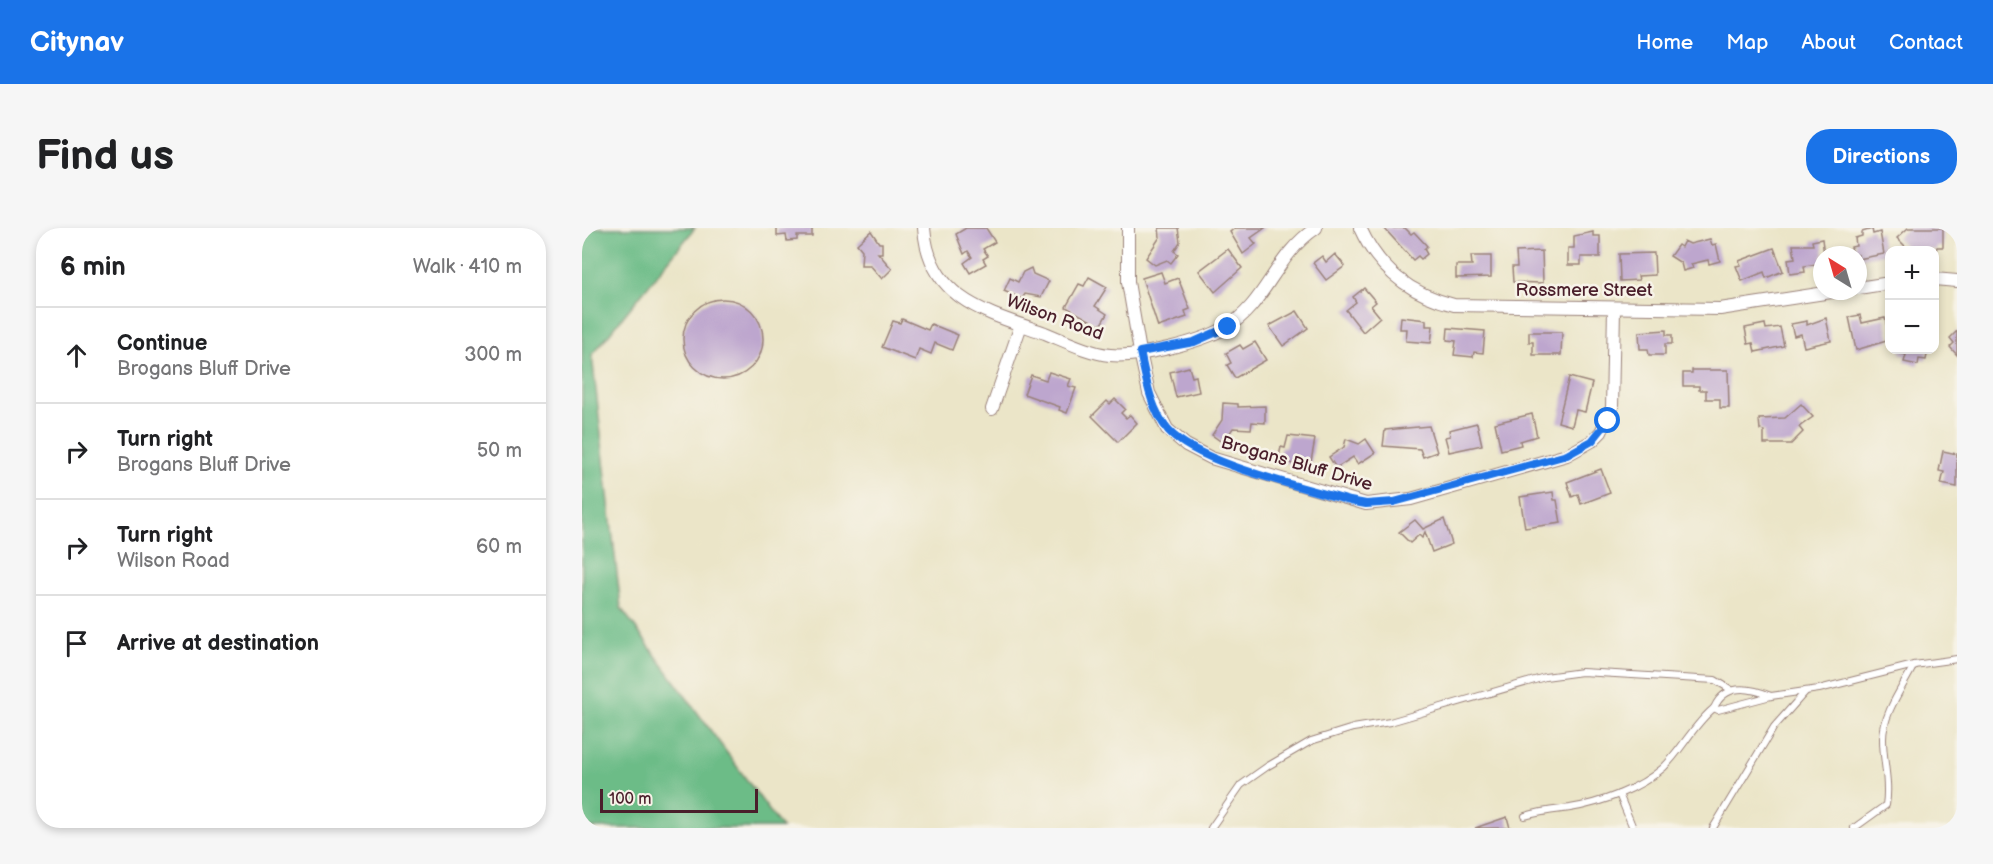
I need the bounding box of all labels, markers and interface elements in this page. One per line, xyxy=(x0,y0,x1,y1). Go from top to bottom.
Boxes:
text: Citynav xyxy=(30,26,124,59)
text: Home xyxy=(1636,30,1693,55)
text: Map xyxy=(1726,30,1768,55)
text: About xyxy=(1801,30,1856,55)
text: Contact xyxy=(1889,30,1963,55)
button: Directions xyxy=(1806,129,1957,184)
text: Find us xyxy=(36,131,174,182)
north arrow xyxy=(1813,246,1867,300)
map controls xyxy=(1885,246,1939,354)
button: + xyxy=(1885,246,1939,300)
text: 6 min xyxy=(60,252,126,283)
text: Walk · 410 m xyxy=(413,255,522,279)
street label: Rossmere Street xyxy=(1515,280,1653,301)
street label: Wilson Road xyxy=(1004,290,1106,345)
button: − xyxy=(1885,300,1939,354)
route end xyxy=(1214,313,1240,339)
text: Continue xyxy=(117,330,207,357)
icon: ahead xyxy=(60,339,93,372)
text: 300 m xyxy=(464,343,522,367)
text: Brogans Bluff Drive xyxy=(117,357,291,381)
route start xyxy=(1594,407,1620,433)
text: Turn right xyxy=(117,426,213,453)
street label: Brogans Bluff Drive xyxy=(1219,432,1375,495)
icon: right xyxy=(60,435,93,468)
text: 50 m xyxy=(477,439,522,463)
text: Brogans Bluff Drive xyxy=(117,453,291,477)
text: Turn right xyxy=(117,522,213,549)
icon: right xyxy=(60,531,93,564)
text: 60 m xyxy=(476,535,522,559)
text: Wilson Road xyxy=(117,549,230,573)
icon: arrive xyxy=(60,627,93,660)
text: Arrive at destination xyxy=(117,630,319,657)
scale bar xyxy=(600,786,758,814)
text: 100 m xyxy=(609,790,652,809)

